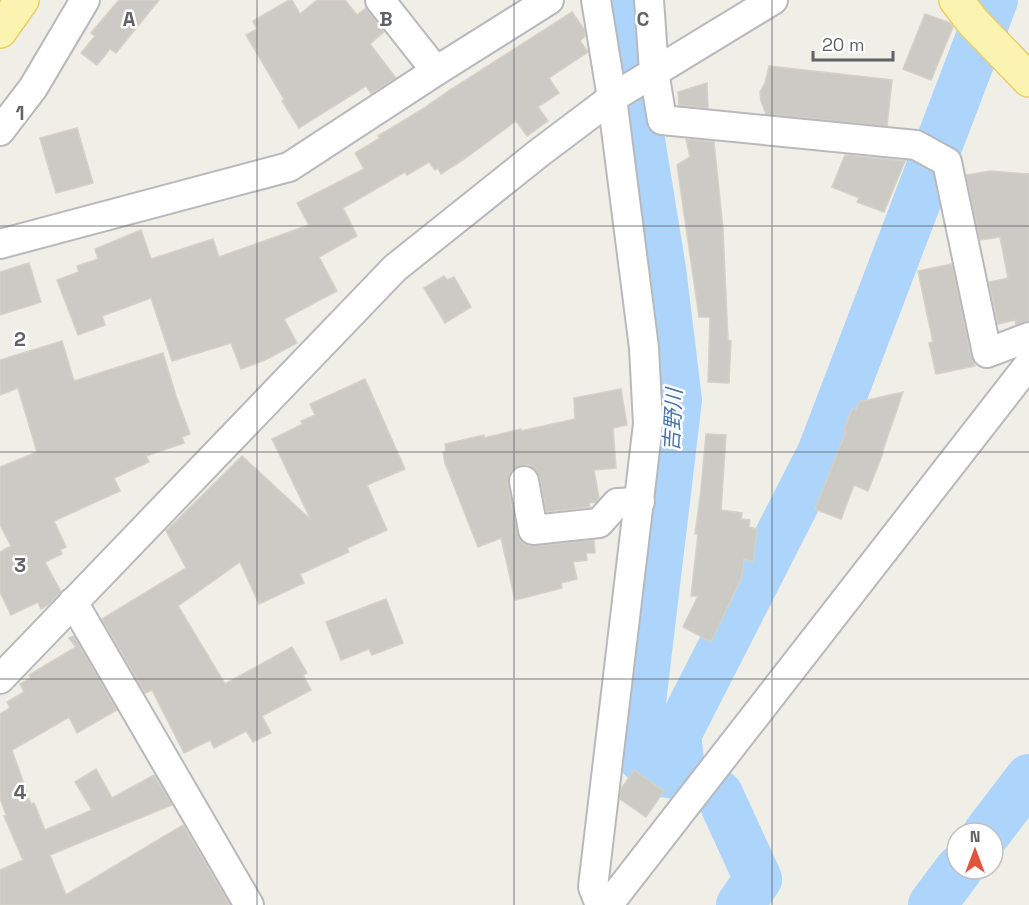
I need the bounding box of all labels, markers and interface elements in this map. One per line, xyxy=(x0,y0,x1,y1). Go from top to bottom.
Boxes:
text: A xyxy=(123,6,136,32)
text: B xyxy=(379,6,393,32)
text: C xyxy=(637,6,650,32)
scale bar xyxy=(813,24,892,62)
text: 20 m xyxy=(822,33,865,56)
text: 1 xyxy=(15,100,25,126)
text: 2 xyxy=(14,326,26,352)
water label: 吉野川 xyxy=(657,386,688,452)
text: 3 xyxy=(14,552,26,578)
text: 4 xyxy=(14,779,27,805)
north arrow xyxy=(945,821,1005,881)
text: N xyxy=(970,826,980,847)

